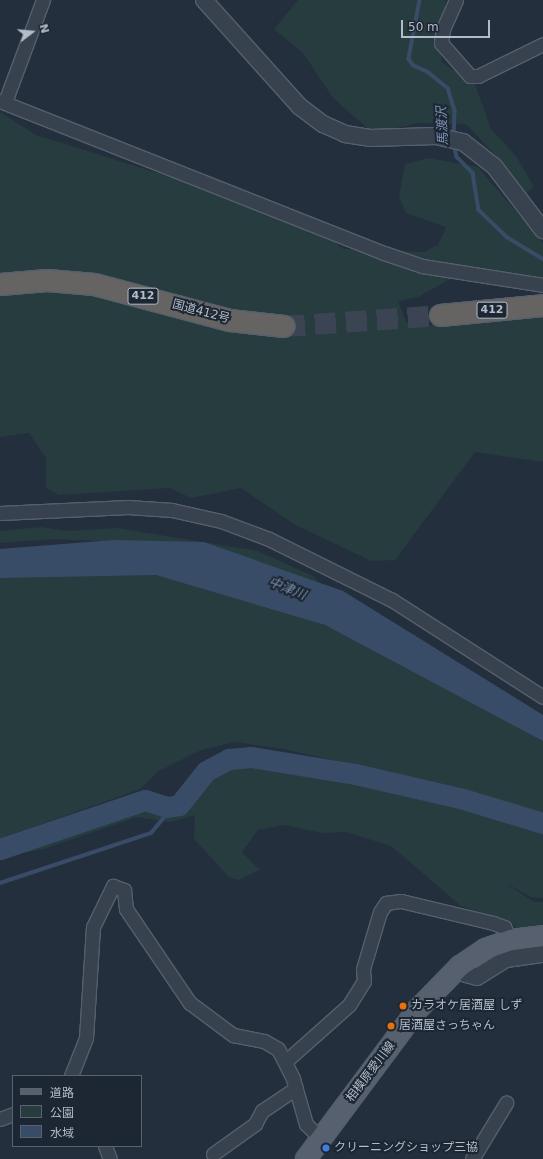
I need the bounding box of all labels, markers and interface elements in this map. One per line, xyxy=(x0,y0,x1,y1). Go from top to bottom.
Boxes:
north arrow xyxy=(12,12,52,52)
scale bar xyxy=(403,12,492,38)
text: 50 m xyxy=(408,20,439,34)
text: N xyxy=(36,22,52,35)
water label: 馬渡沢 xyxy=(434,106,452,146)
road number: 412 xyxy=(127,287,159,305)
street label: 国道412号 xyxy=(171,297,231,327)
road number: 412 xyxy=(476,301,508,319)
water label: 中津川 xyxy=(266,574,308,604)
place label: カラオケ居酒屋 しず xyxy=(411,999,523,1013)
marker: カラオケ居酒屋 しず xyxy=(398,1001,408,1011)
place label: 居酒屋さっちゃん xyxy=(399,1019,495,1033)
marker: 居酒屋さっちゃん xyxy=(386,1021,396,1031)
street label: 相模原愛川線 xyxy=(344,1039,398,1105)
legend xyxy=(12,1075,142,1147)
text: 道路 xyxy=(50,1086,74,1100)
text: 公園 xyxy=(50,1106,74,1120)
text: 水域 xyxy=(50,1126,74,1140)
place label: クリーニングショップ三協 xyxy=(334,1141,478,1155)
marker: クリーニングショップ三協 xyxy=(321,1143,331,1153)

